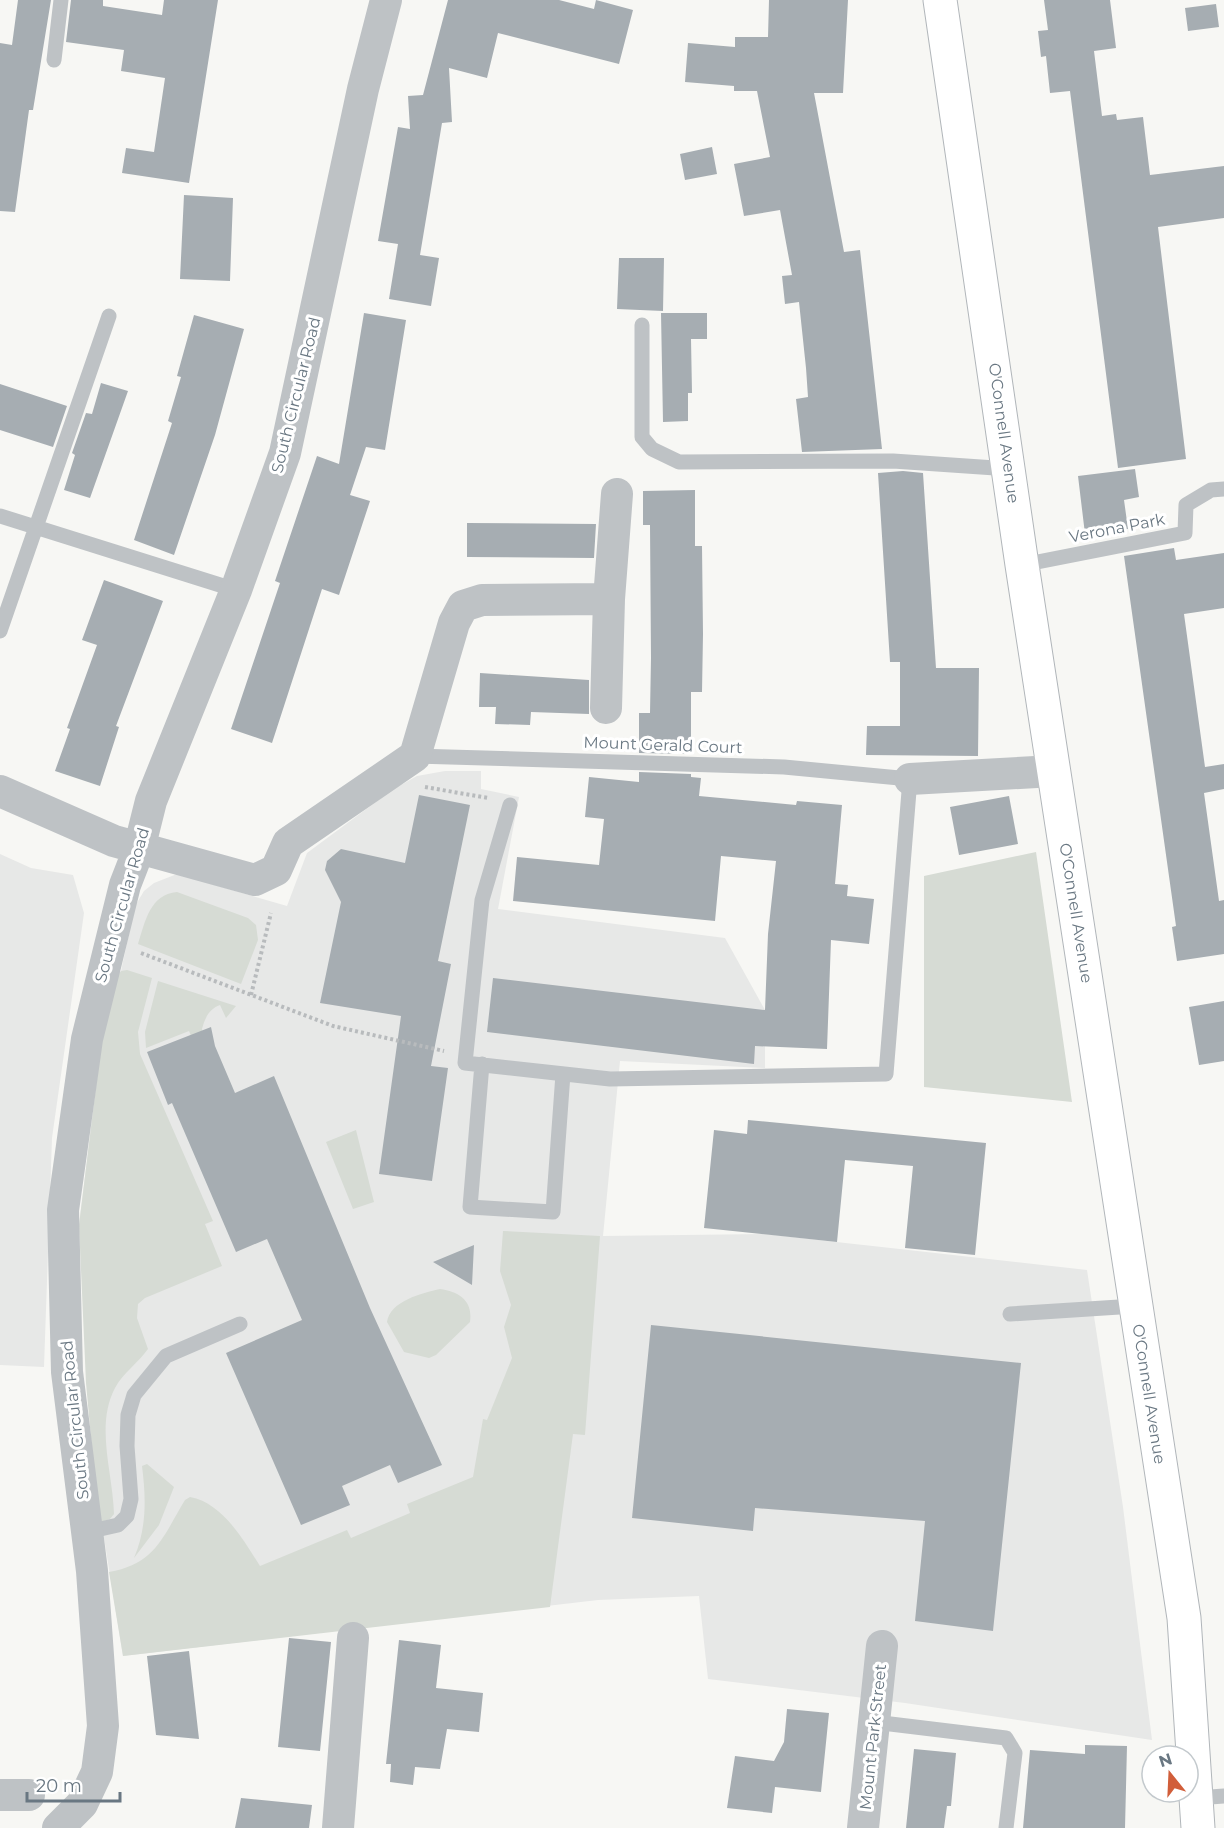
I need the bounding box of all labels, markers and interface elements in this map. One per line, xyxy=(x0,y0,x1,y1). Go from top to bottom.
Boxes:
street label: South Circular Road xyxy=(267,315,325,475)
street label: O'Connell Avenue xyxy=(985,362,1023,504)
street label: Verona Park xyxy=(1067,509,1167,547)
street label: Mount Gerald Court xyxy=(583,733,743,757)
street label: South Circular Road xyxy=(91,826,153,984)
street label: O'Connell Avenue xyxy=(1056,842,1096,984)
street label: O'Connell Avenue xyxy=(1129,1323,1169,1465)
street label: South Circular Road xyxy=(57,1339,93,1501)
street label: Mount Park Street xyxy=(856,1663,890,1811)
north arrow xyxy=(1140,1744,1200,1804)
text: N xyxy=(1156,1749,1175,1771)
scale bar xyxy=(27,1765,120,1803)
text: 20 m xyxy=(36,1775,82,1797)

